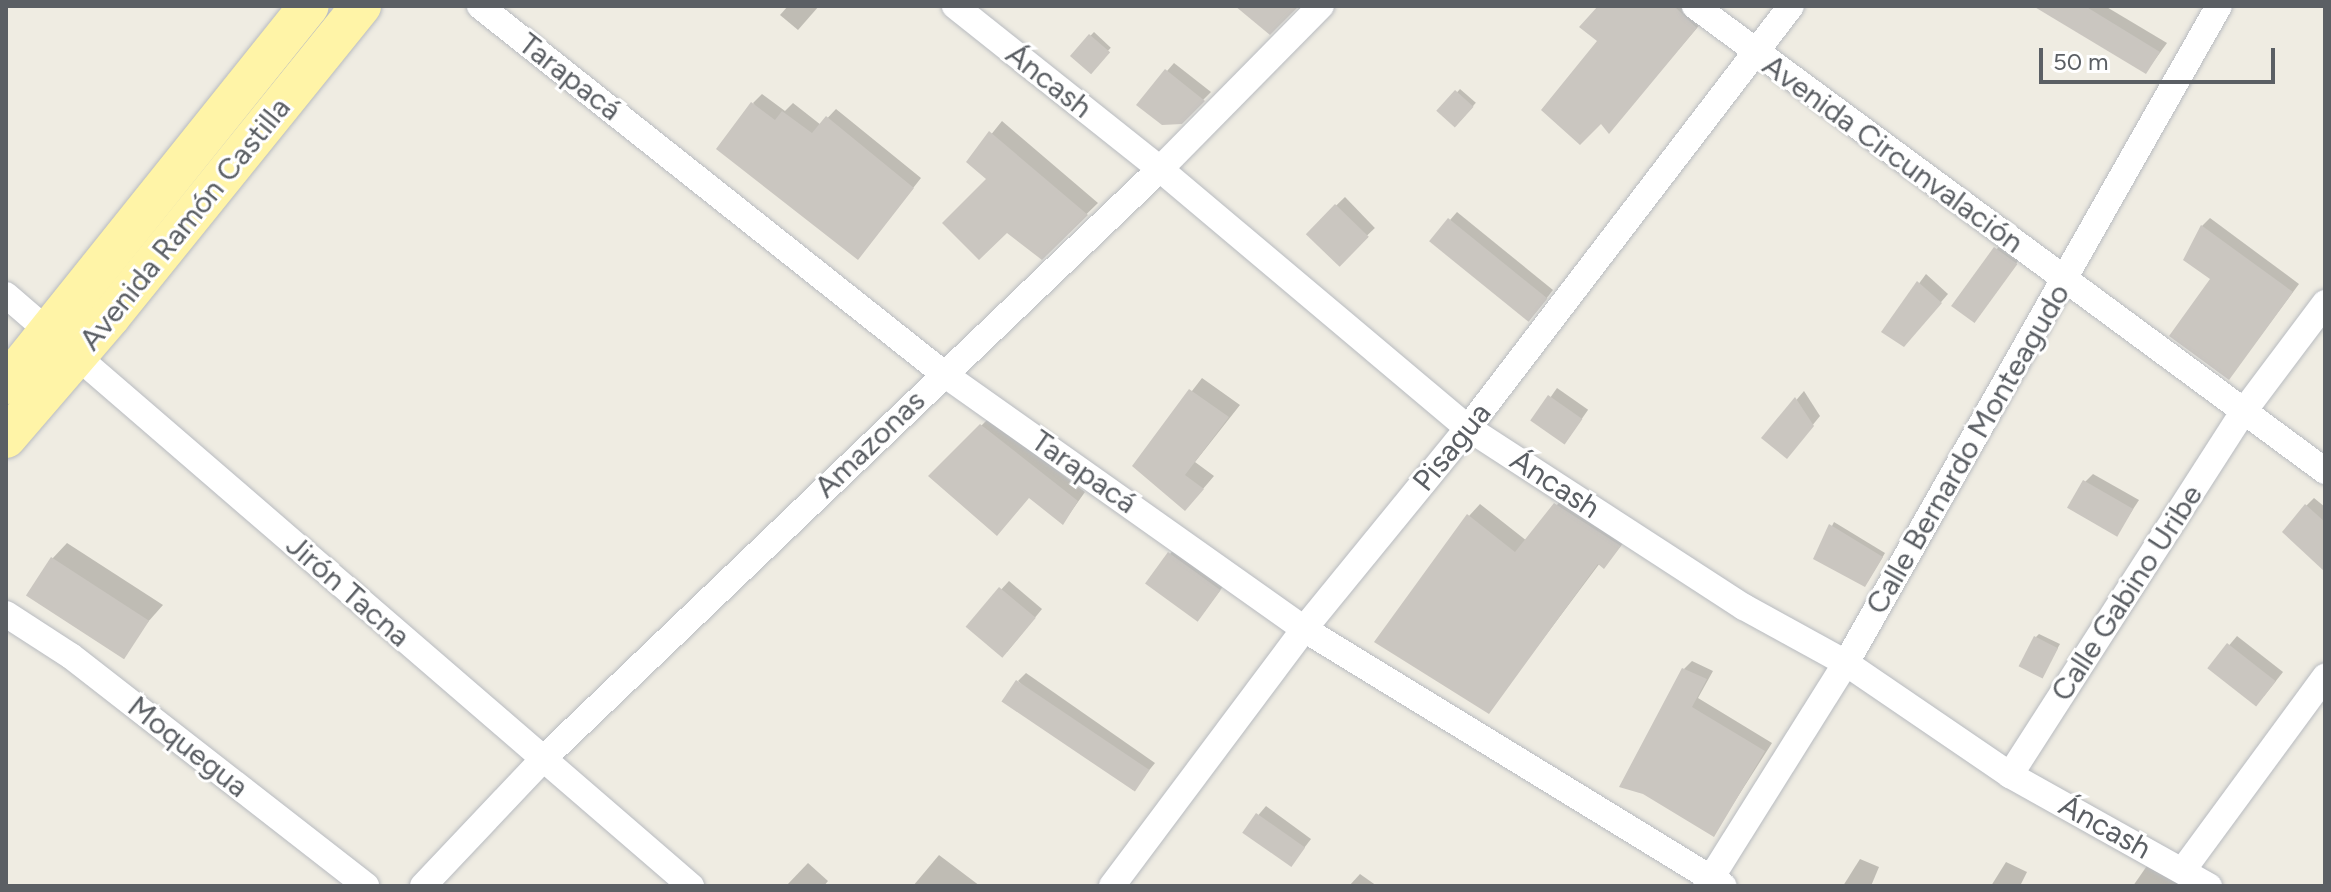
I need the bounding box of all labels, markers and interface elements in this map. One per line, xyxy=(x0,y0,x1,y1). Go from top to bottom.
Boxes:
street label: Tarapacá xyxy=(512,26,628,128)
scale bar xyxy=(2043,32,2279,82)
street label: Áncash xyxy=(999,36,1099,126)
street label: Avenida Circunvalación xyxy=(1756,47,2030,261)
text: 50 m xyxy=(2053,47,2109,76)
street label: Avenida Ramón Castilla xyxy=(72,90,298,358)
street label: Calle Bernardo Monteagudo xyxy=(1859,278,2077,620)
street label: Amazonas xyxy=(807,383,933,505)
street label: Pisagua xyxy=(1406,396,1498,498)
street label: Tarapacá xyxy=(1025,423,1143,521)
street label: Áncash xyxy=(1504,442,1606,526)
street label: Calle Gabino Uribe xyxy=(2044,478,2210,708)
street label: Jirón Tacna xyxy=(279,527,417,655)
street label: Moquegua xyxy=(121,689,255,805)
street label: Áncash xyxy=(2053,787,2157,867)

